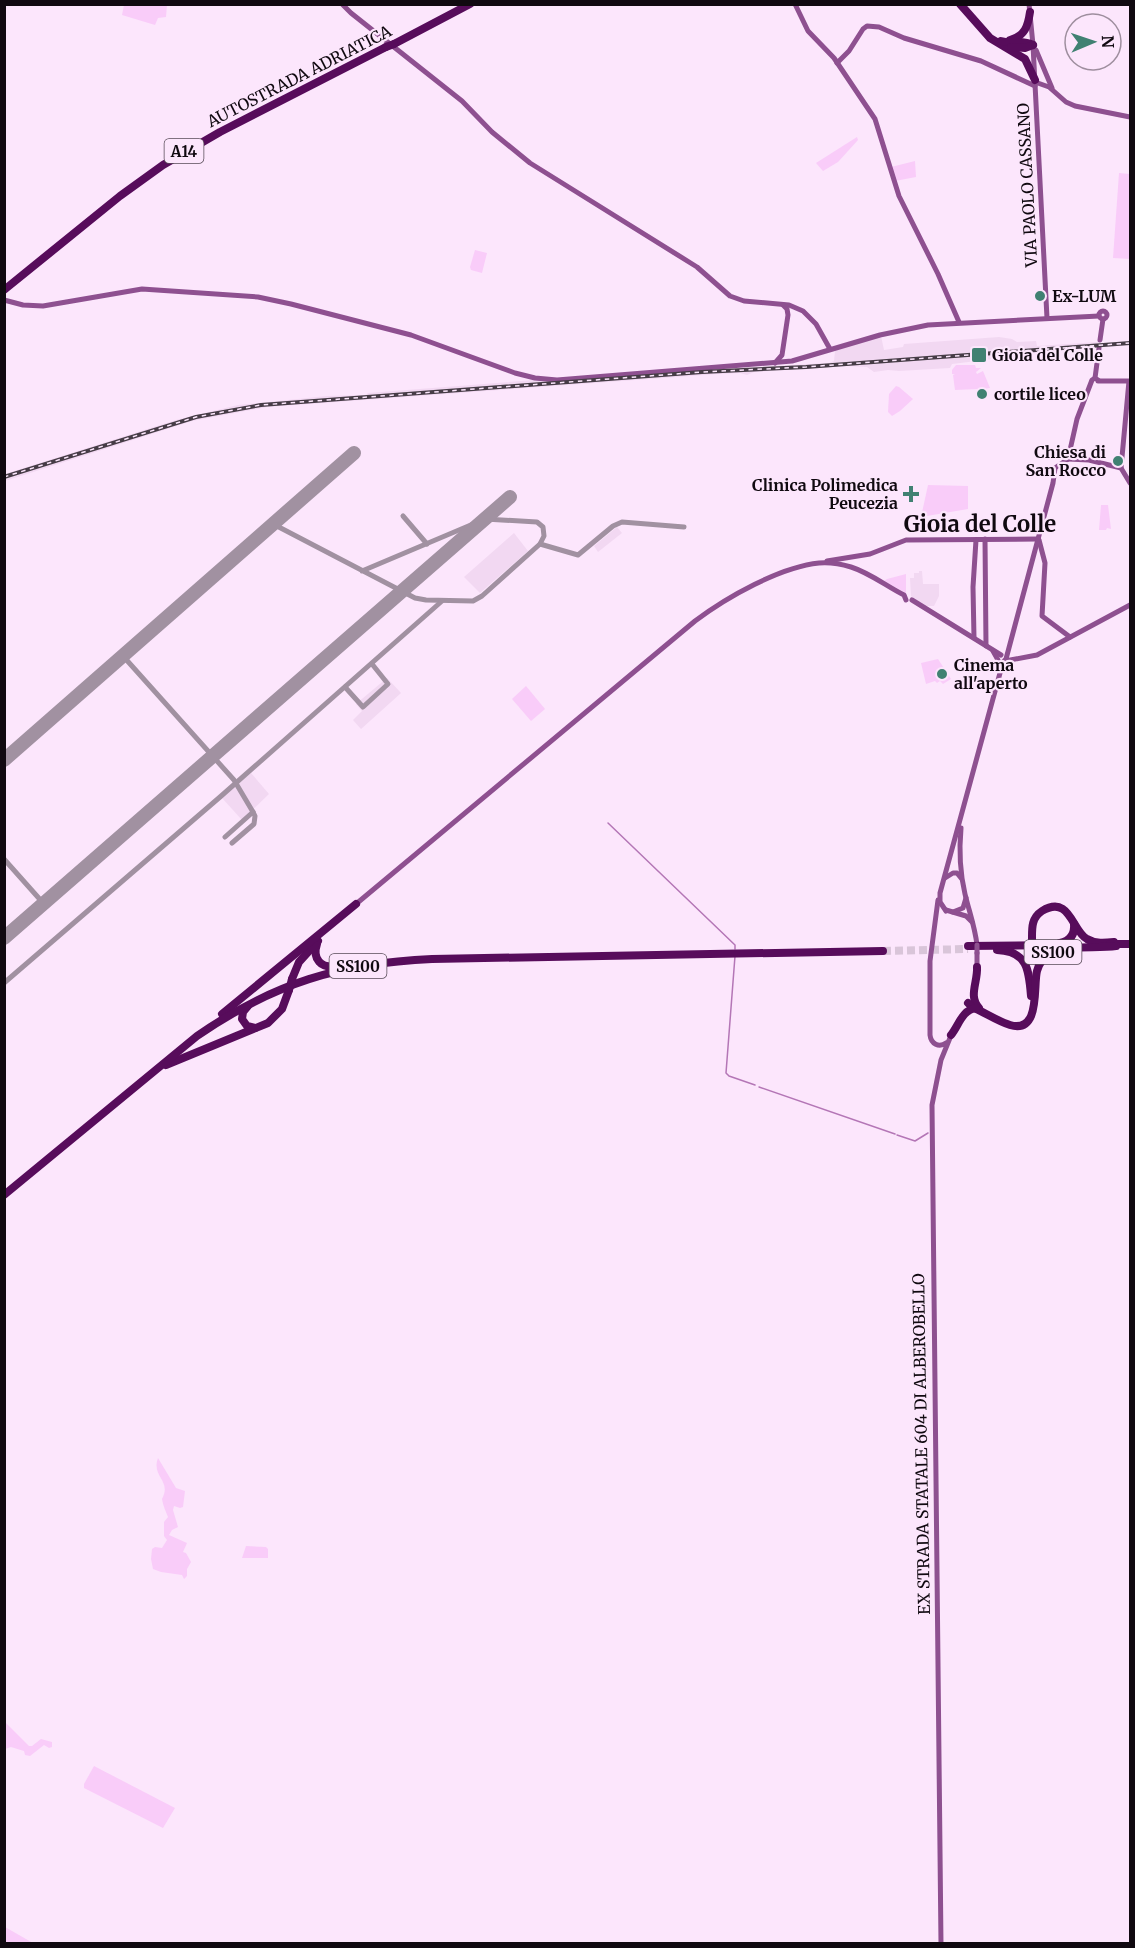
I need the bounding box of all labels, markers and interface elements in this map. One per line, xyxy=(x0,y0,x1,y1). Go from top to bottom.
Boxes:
north arrow xyxy=(1063,12,1123,72)
street label: AUTOSTRADA ADRIATICA xyxy=(203,20,395,132)
text: N xyxy=(1098,35,1118,49)
street label: VIA PAOLO CASSANO xyxy=(1013,102,1041,269)
road number: A14 xyxy=(164,139,204,163)
place label: Ex-LUM xyxy=(1052,286,1117,306)
marker: Ex-LUM xyxy=(1033,289,1047,303)
place label: Gioia del Colle xyxy=(992,345,1103,365)
marker: Gioia del Colle xyxy=(970,346,988,364)
place label: cortile liceo xyxy=(994,384,1086,404)
marker: cortile liceo xyxy=(975,387,989,401)
place label: Chiesa di San Rocco xyxy=(1025,442,1107,480)
marker: Chiesa di San Rocco xyxy=(1111,454,1125,468)
place label: Clinica Polimedica Peucezia xyxy=(752,475,898,513)
marker: Clinica Polimedica Peucezia xyxy=(902,485,920,503)
district label: Gioia del Colle xyxy=(904,510,1056,538)
place label: Cinema all'aperto xyxy=(954,655,1028,693)
marker: Cinema all'aperto xyxy=(935,667,949,681)
road number: SS100 xyxy=(1024,940,1082,964)
road number: SS100 xyxy=(330,954,386,978)
street label: EX STRADA STATALE 604 DI ALBEROBELLO xyxy=(908,1273,934,1615)

